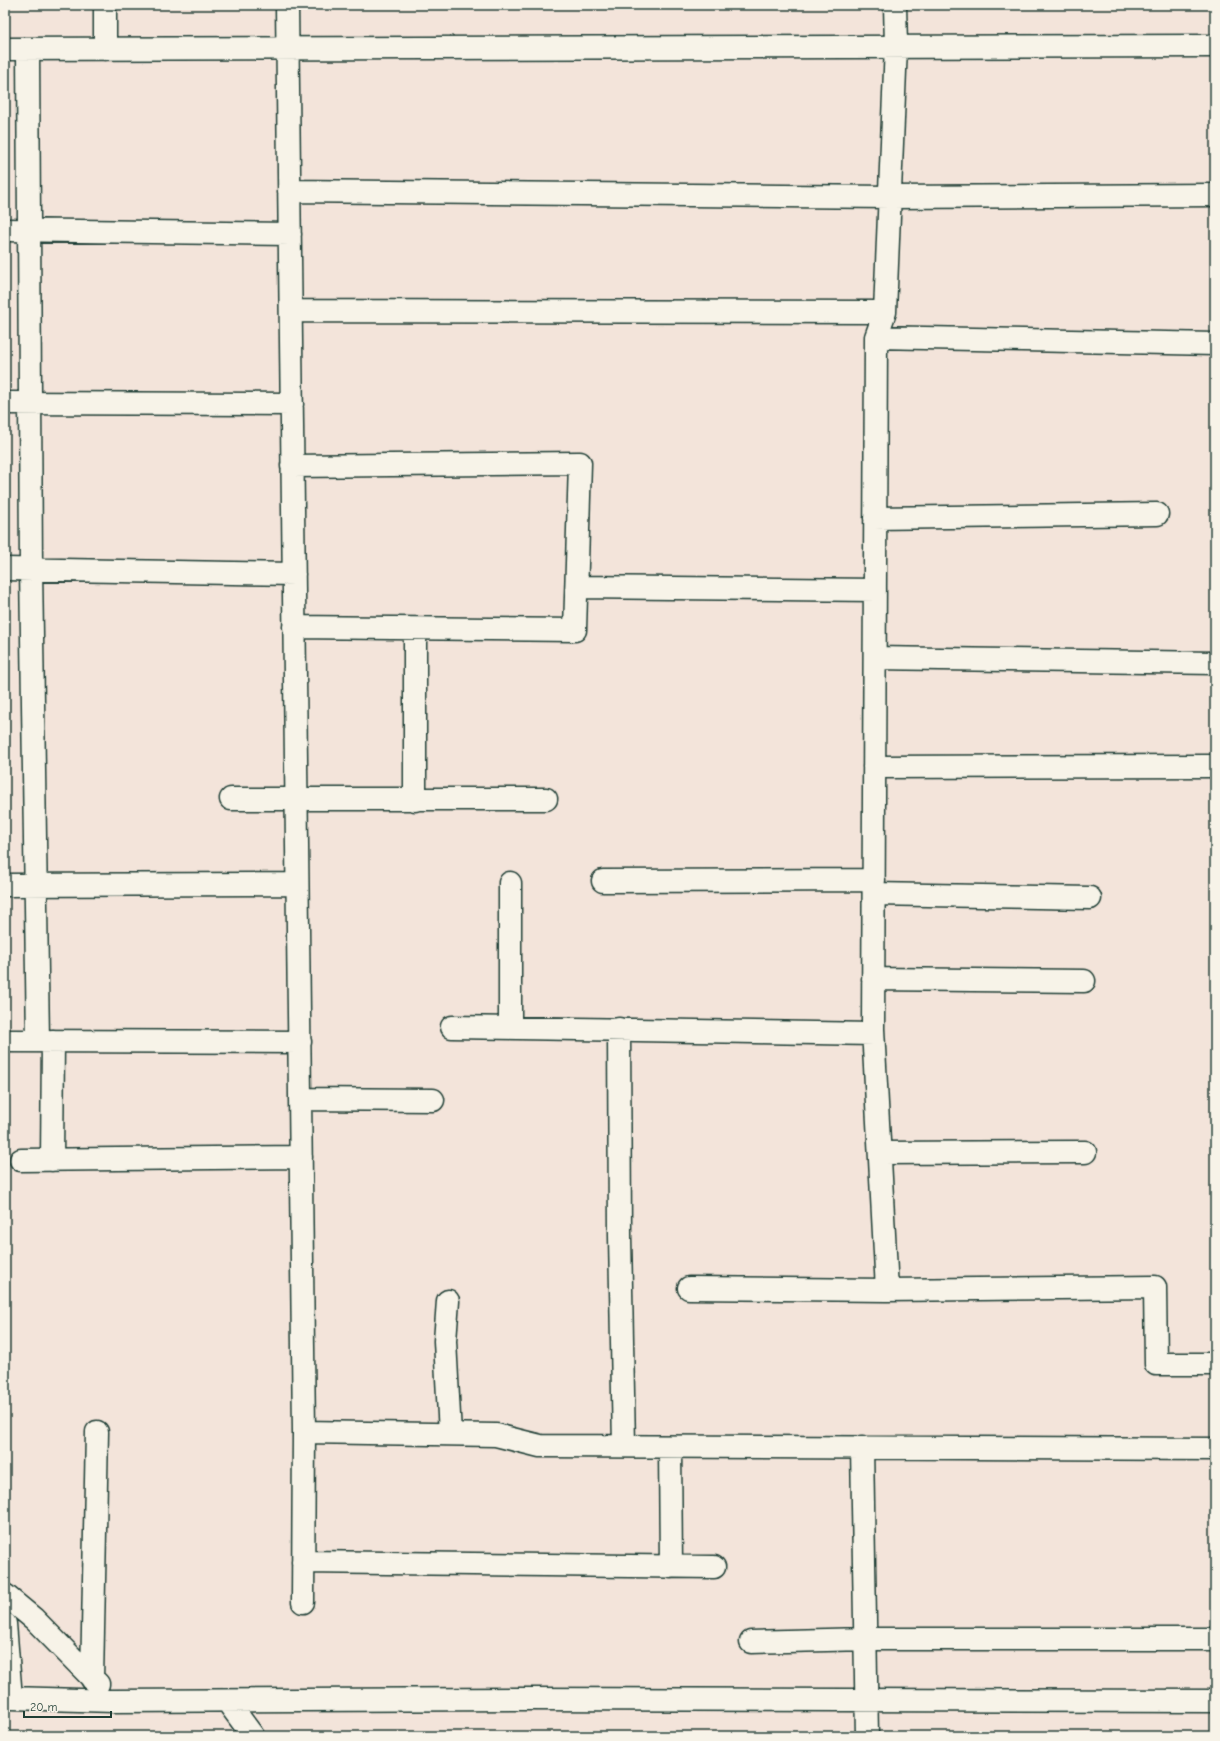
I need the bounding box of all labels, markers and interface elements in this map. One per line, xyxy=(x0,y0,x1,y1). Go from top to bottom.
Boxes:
scale bar xyxy=(24,1693,111,1719)
text: 20 m xyxy=(30,1700,58,1714)

